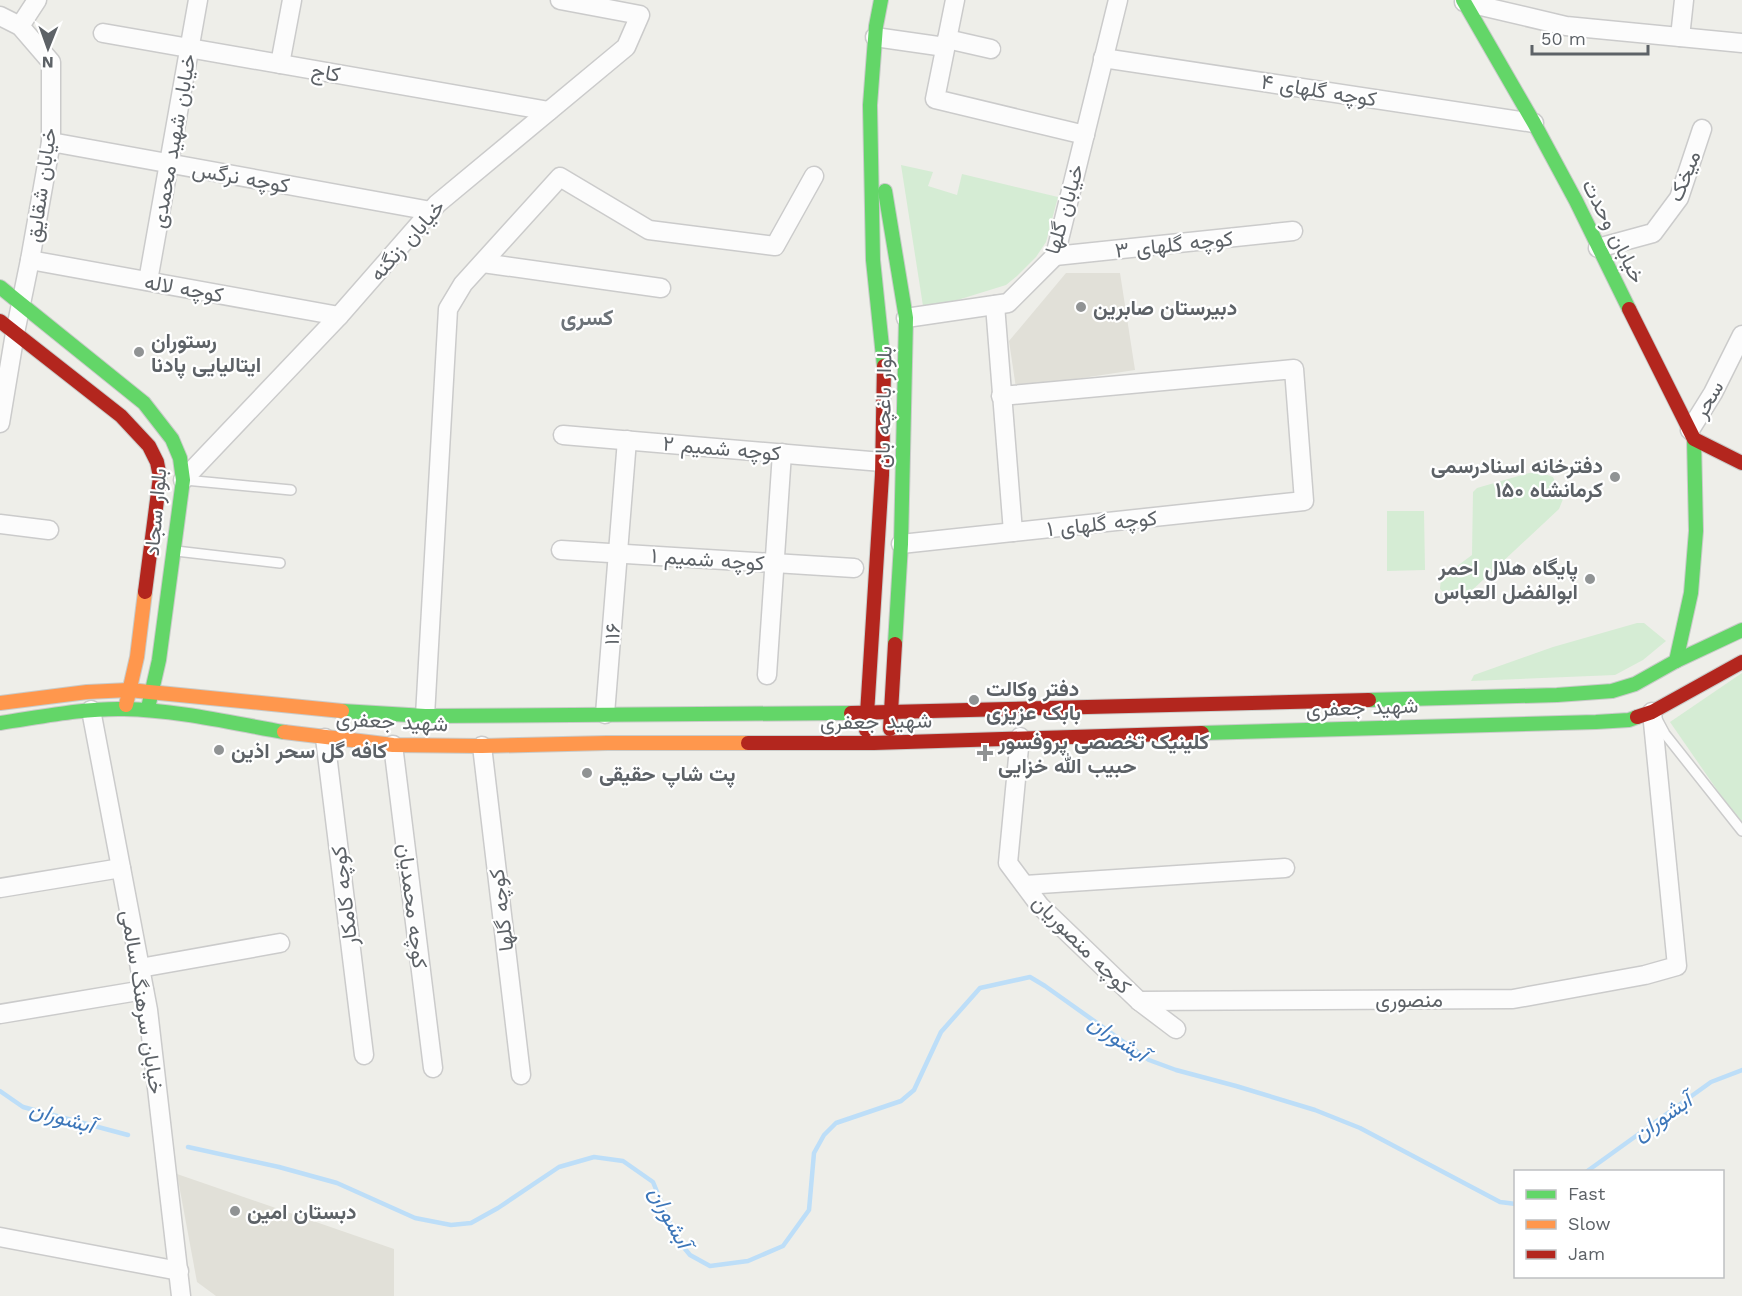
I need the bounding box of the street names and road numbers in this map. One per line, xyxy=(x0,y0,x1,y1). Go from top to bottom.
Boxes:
street label: خیابان شهید محمدی xyxy=(145,52,202,230)
street label: کاج xyxy=(309,57,342,89)
street label: کوچه گلهای ۴ xyxy=(1259,69,1379,113)
street label: خیابان شقایق xyxy=(21,126,61,244)
street label: میخک xyxy=(1662,147,1706,205)
street label: کوچه نرگس xyxy=(190,156,292,200)
street label: خیابان گلها xyxy=(1039,161,1090,257)
street label: خیابان وحدت xyxy=(1576,175,1651,288)
street label: خیابان زنگنه xyxy=(364,194,451,286)
street label: کوچه گلهای ۳ xyxy=(1114,225,1234,265)
street label: کوچه لاله xyxy=(142,269,225,309)
street label: بلوار باغچه بان xyxy=(869,346,899,468)
street label: سحر xyxy=(1687,376,1729,424)
street label: کوچه شمیم ۲ xyxy=(662,430,782,468)
street label: بلوار سجاد xyxy=(139,467,172,557)
street label: کوچه گلهای ۱ xyxy=(1046,505,1159,543)
street label: کوچه شمیم ۱ xyxy=(650,543,765,577)
street label: ۱۱۶ xyxy=(599,622,625,646)
street label: شهید جعفری xyxy=(1305,693,1419,722)
street label: شهید جعفری xyxy=(335,706,449,737)
street label: شهید جعفری xyxy=(820,708,932,735)
street label: کوچه محمدیان xyxy=(391,842,433,970)
street label: کوچه کامکار xyxy=(325,844,365,948)
street label: کوچه گلها xyxy=(484,867,520,953)
street label: کوچه منصوریان xyxy=(1026,889,1137,1000)
street label: خیابان سرهنگ سالمی xyxy=(115,908,170,1096)
street label: منصوری xyxy=(1375,987,1443,1013)

